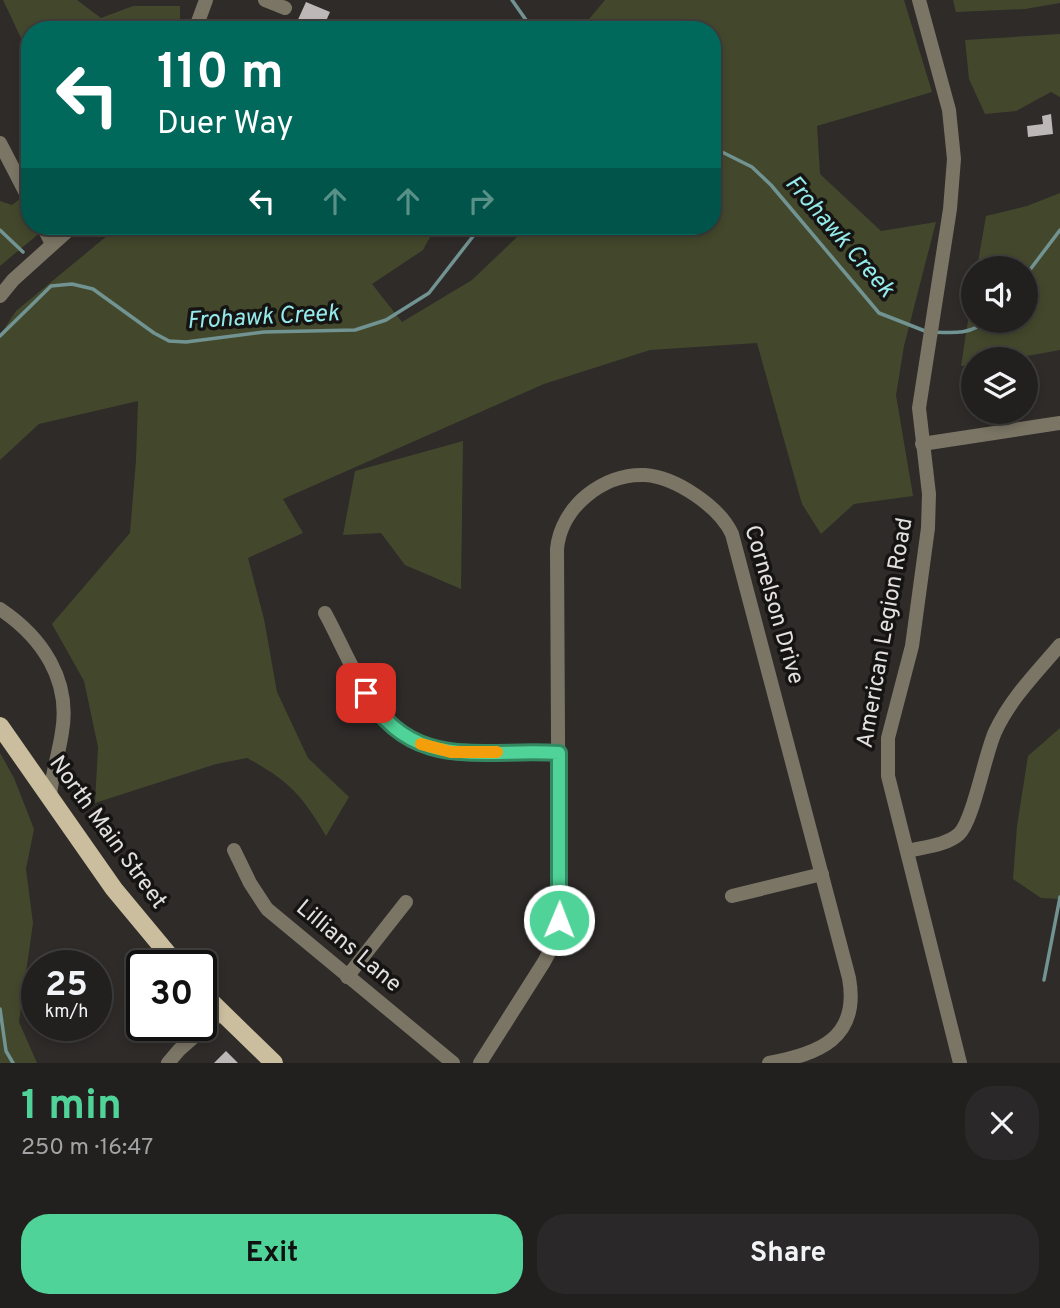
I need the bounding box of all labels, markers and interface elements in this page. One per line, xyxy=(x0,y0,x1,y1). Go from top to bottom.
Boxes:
text: 110 m xyxy=(157,44,284,106)
icon: left xyxy=(42,49,133,140)
text: Duer Way xyxy=(157,105,293,145)
water label: Frohawk Creek xyxy=(778,170,901,305)
icon: left xyxy=(243,182,281,220)
icon: ahead xyxy=(316,182,354,220)
icon: ahead xyxy=(389,182,427,220)
icon: right xyxy=(462,182,500,220)
map controls xyxy=(961,256,1038,424)
button: sound xyxy=(961,256,1038,333)
water label: Frohawk Creek xyxy=(186,299,341,337)
button: layers xyxy=(961,347,1038,424)
street label: American Legion Road xyxy=(851,516,921,750)
street label: Cornelson Drive xyxy=(736,522,810,688)
pin xyxy=(336,663,396,723)
icon: arrive xyxy=(347,674,385,712)
street label: North Main Street xyxy=(42,751,172,915)
position arrow xyxy=(522,883,596,957)
street label: Lillians Lane xyxy=(289,894,407,1000)
speed limit sign: 30 xyxy=(126,950,217,1041)
text: 25 xyxy=(45,964,88,1008)
text: km/h xyxy=(45,1001,88,1024)
text: 1 min xyxy=(21,1081,122,1134)
button: close xyxy=(965,1086,1039,1160)
text: 250 m · 16:47 xyxy=(21,1134,153,1163)
button: Exit xyxy=(21,1214,523,1294)
button: Share xyxy=(537,1214,1039,1294)

